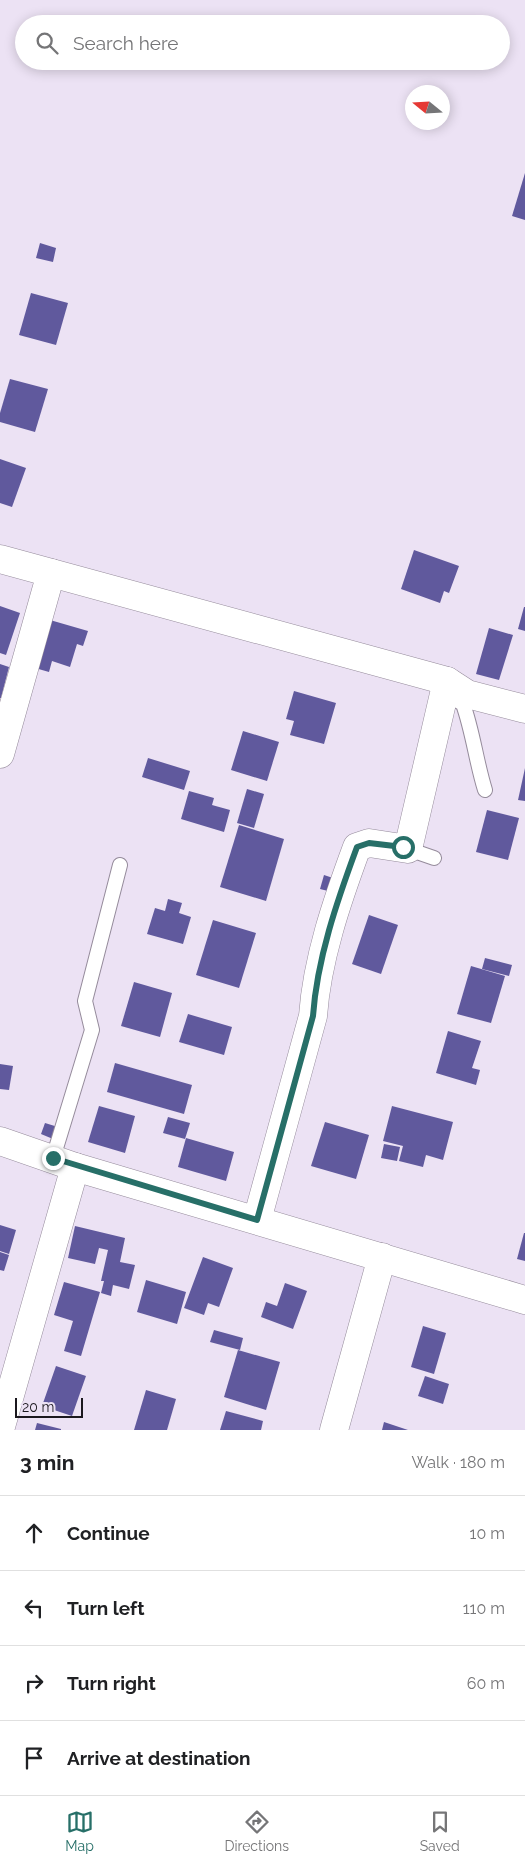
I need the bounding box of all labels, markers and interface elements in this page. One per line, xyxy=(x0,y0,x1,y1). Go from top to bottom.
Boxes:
search box xyxy=(15,15,510,70)
icon: search xyxy=(33,29,61,57)
text: Search here xyxy=(73,32,179,54)
north arrow xyxy=(405,85,450,130)
route start xyxy=(392,836,415,859)
route end xyxy=(42,1147,65,1170)
scale bar xyxy=(15,1395,82,1418)
text: 20 m xyxy=(22,1399,54,1415)
text: 3 min xyxy=(20,1450,74,1475)
text: Walk · 180 m xyxy=(411,1453,505,1472)
icon: ahead xyxy=(20,1519,48,1547)
text: Continue xyxy=(67,1522,150,1544)
text: 10 m xyxy=(470,1524,505,1543)
icon: left xyxy=(20,1594,48,1622)
text: Turn left xyxy=(67,1597,144,1619)
text: 110 m xyxy=(463,1599,505,1618)
icon: right xyxy=(20,1669,48,1697)
text: Turn right xyxy=(67,1672,156,1694)
text: 60 m xyxy=(467,1674,505,1693)
icon: arrive xyxy=(20,1744,48,1772)
text: Arrive at destination xyxy=(67,1747,251,1769)
tab: Map xyxy=(65,1808,94,1854)
tab: Directions xyxy=(224,1808,289,1854)
tab: Saved xyxy=(420,1808,460,1854)

